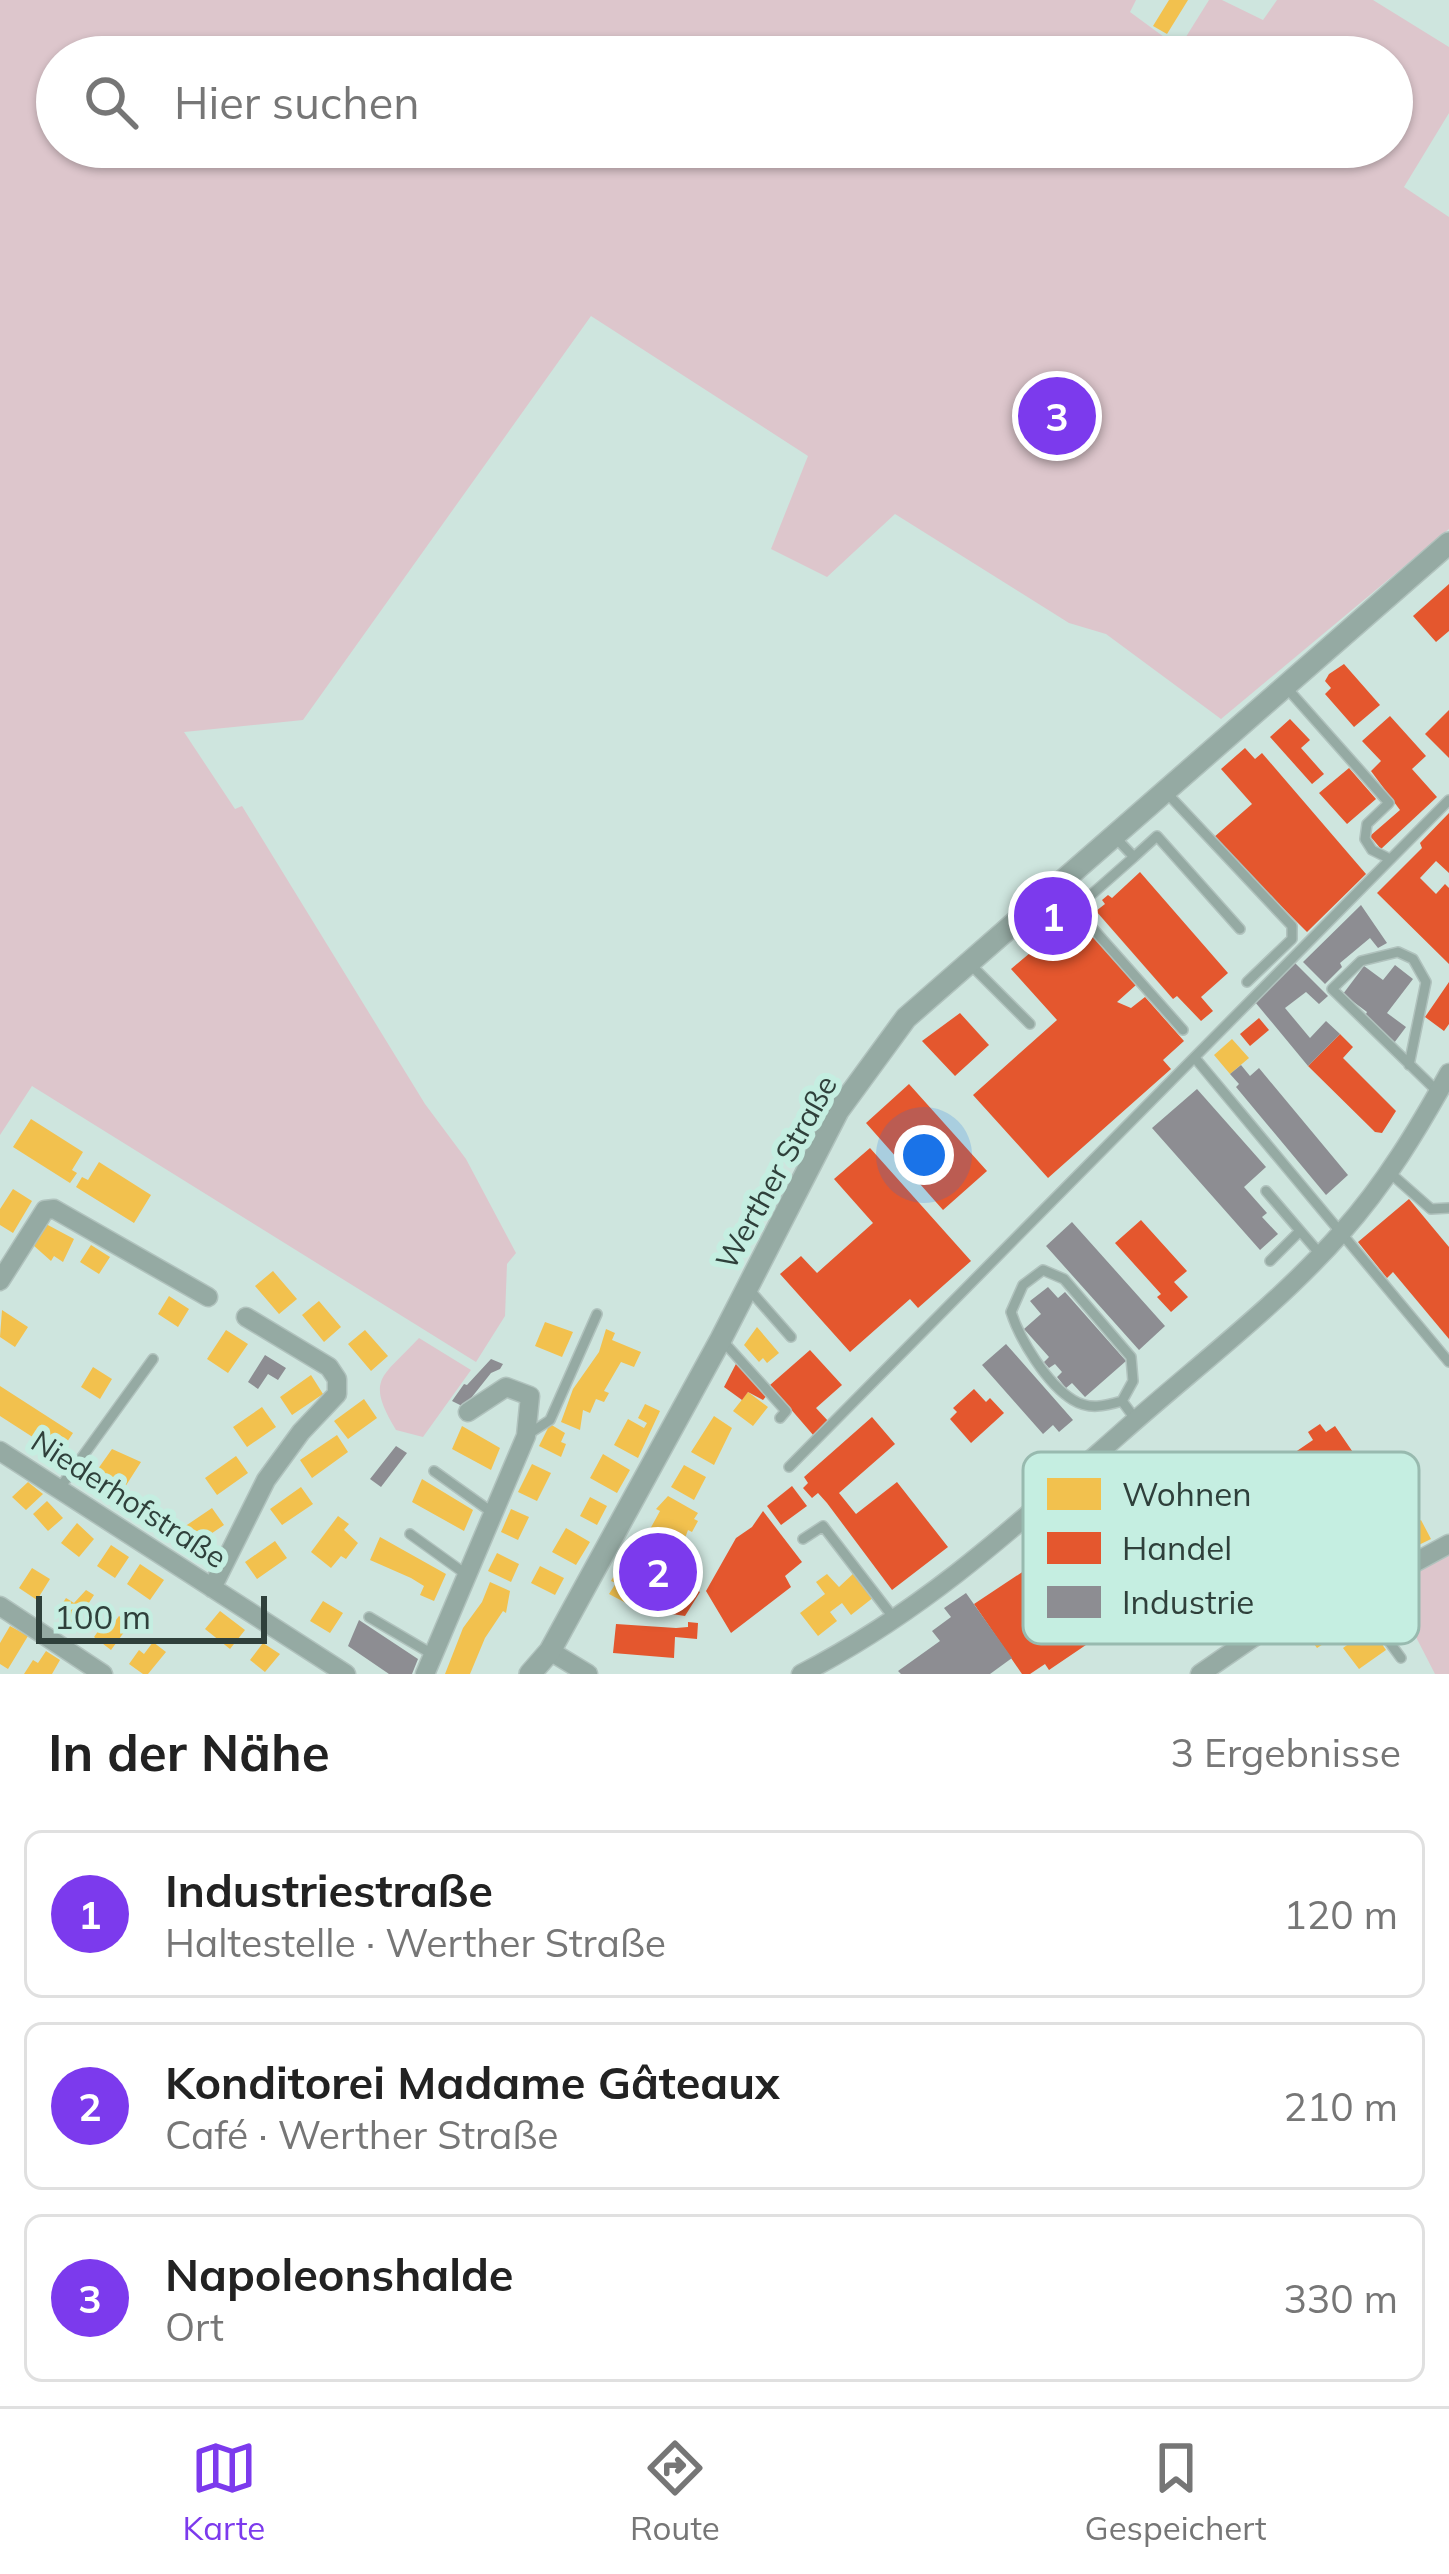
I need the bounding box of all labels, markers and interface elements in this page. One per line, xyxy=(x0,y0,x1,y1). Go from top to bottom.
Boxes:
search box xyxy=(36,36,1413,168)
icon: search xyxy=(78,69,144,135)
text: Hier suchen xyxy=(174,74,420,130)
pin: 3 xyxy=(1018,371,1096,461)
pin: 1 xyxy=(1014,871,1092,961)
street label: Werther Straße xyxy=(707,1068,845,1276)
your location xyxy=(894,1125,954,1185)
street label: Niederhofstraße xyxy=(24,1422,234,1576)
legend xyxy=(1023,1452,1419,1644)
text: Wohnen xyxy=(1122,1473,1252,1514)
pin: 2 xyxy=(619,1527,697,1617)
text: Handel xyxy=(1122,1527,1232,1568)
text: Industrie xyxy=(1122,1581,1254,1622)
scale bar xyxy=(36,1590,267,1643)
text: 100 m xyxy=(54,1596,151,1637)
text: In der Nähe xyxy=(48,1720,330,1784)
text: 3 Ergebnisse xyxy=(1170,1728,1401,1777)
text: Industriestraße xyxy=(165,1862,493,1918)
text: 1 xyxy=(78,1890,102,1939)
text: 120 m xyxy=(1283,1890,1398,1939)
text: Haltestelle · Werther Straße xyxy=(165,1918,666,1967)
text: Konditorei Madame Gâteaux xyxy=(165,2054,780,2110)
text: 2 xyxy=(78,2082,102,2131)
text: 210 m xyxy=(1283,2082,1398,2131)
text: Café · Werther Straße xyxy=(165,2110,558,2159)
text: Napoleonshalde xyxy=(165,2246,513,2302)
text: 3 xyxy=(78,2274,102,2323)
text: 330 m xyxy=(1283,2274,1398,2323)
text: Ort xyxy=(165,2302,224,2351)
tab: Karte xyxy=(182,2435,265,2548)
tab: Route xyxy=(630,2435,720,2548)
tab: Gespeichert xyxy=(1085,2435,1267,2548)

